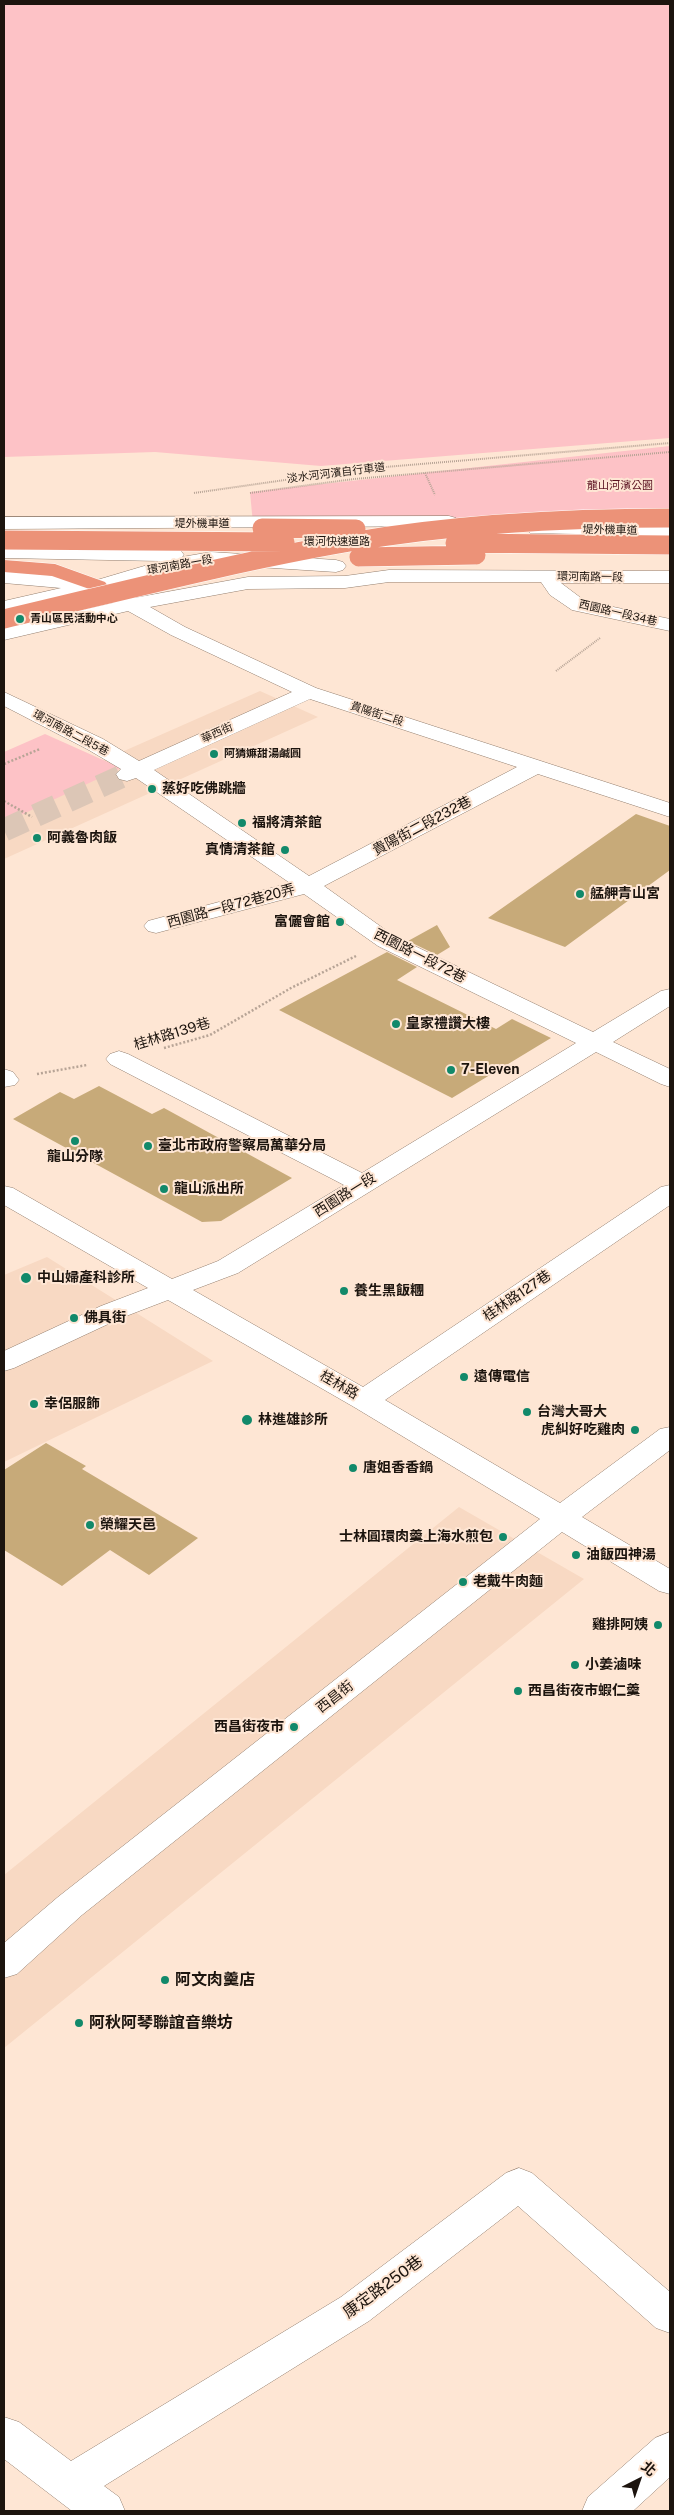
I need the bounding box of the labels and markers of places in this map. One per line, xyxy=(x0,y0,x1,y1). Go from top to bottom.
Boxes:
place label: 青山區民活動中心 xyxy=(30,612,118,626)
marker: 青山區民活動中心 xyxy=(14,613,26,625)
place label: 阿猜嫲甜湯鹹圓 xyxy=(224,747,301,761)
marker: 阿猜嫲甜湯鹹圓 xyxy=(208,748,220,760)
place label: 蒸好吃佛跳牆 xyxy=(162,781,246,797)
marker: 蒸好吃佛跳牆 xyxy=(146,783,158,795)
place label: 福將清茶館 xyxy=(252,815,322,831)
marker: 福將清茶館 xyxy=(236,817,248,829)
place label: 阿義魯肉飯 xyxy=(47,830,117,846)
marker: 阿義魯肉飯 xyxy=(31,832,43,844)
place label: 真情清茶館 xyxy=(205,842,275,858)
marker: 真情清茶館 xyxy=(279,844,291,856)
place label: 艋舺青山宮 xyxy=(590,886,660,902)
marker: 艋舺青山宮 xyxy=(574,888,586,900)
place label: 富儷會館 xyxy=(274,914,330,930)
marker: 富儷會館 xyxy=(334,916,346,928)
place label: 皇家禮讚大樓 xyxy=(406,1016,490,1032)
marker: 皇家禮讚大樓 xyxy=(390,1018,402,1030)
place label: 7-Eleven xyxy=(461,1062,520,1078)
marker: 7-Eleven xyxy=(445,1064,457,1076)
marker: 龍山分隊 xyxy=(69,1135,81,1147)
place label: 臺北市政府警察局萬華分局 xyxy=(158,1138,326,1154)
marker: 臺北市政府警察局萬華分局 xyxy=(142,1140,154,1152)
place label: 龍山分隊 xyxy=(47,1149,103,1165)
place label: 龍山派出所 xyxy=(174,1181,244,1197)
marker: 龍山派出所 xyxy=(158,1183,170,1195)
place label: 中山婦產科診所 xyxy=(37,1270,135,1286)
marker: 中山婦產科診所 xyxy=(19,1271,33,1285)
place label: 養生黑飯糰 xyxy=(354,1283,424,1299)
marker: 養生黑飯糰 xyxy=(338,1285,350,1297)
place label: 佛具街 xyxy=(84,1310,126,1326)
marker: 佛具街 xyxy=(68,1312,80,1324)
place label: 遠傳電信 xyxy=(474,1369,530,1385)
marker: 遠傳電信 xyxy=(458,1371,470,1383)
place label: 幸侶服飾 xyxy=(44,1396,100,1412)
marker: 幸侶服飾 xyxy=(28,1398,40,1410)
place label: 台灣大哥大 xyxy=(537,1404,607,1420)
marker: 台灣大哥大 xyxy=(521,1406,533,1418)
place label: 林進雄診所 xyxy=(258,1412,328,1428)
marker: 林進雄診所 xyxy=(240,1413,254,1427)
place label: 虎糾好吃雞肉 xyxy=(541,1422,625,1438)
marker: 虎糾好吃雞肉 xyxy=(629,1424,641,1436)
place label: 唐姐香香鍋 xyxy=(363,1460,433,1476)
marker: 唐姐香香鍋 xyxy=(347,1462,359,1474)
place label: 榮耀天邑 xyxy=(100,1517,156,1533)
marker: 榮耀天邑 xyxy=(84,1519,96,1531)
place label: 士林圓環肉羹上海水煎包 xyxy=(339,1529,493,1545)
marker: 士林圓環肉羹上海水煎包 xyxy=(497,1531,509,1543)
place label: 油飯四神湯 xyxy=(586,1547,656,1563)
marker: 油飯四神湯 xyxy=(570,1549,582,1561)
place label: 老戴牛肉麵 xyxy=(473,1574,543,1590)
marker: 老戴牛肉麵 xyxy=(457,1576,469,1588)
place label: 雞排阿姨 xyxy=(592,1617,648,1633)
marker: 雞排阿姨 xyxy=(652,1619,664,1631)
place label: 小姜滷味 xyxy=(585,1657,641,1673)
marker: 小姜滷味 xyxy=(569,1659,581,1671)
place label: 西昌街夜市蝦仁羹 xyxy=(528,1683,640,1699)
marker: 西昌街夜市蝦仁羹 xyxy=(512,1685,524,1697)
place label: 西昌街夜市 xyxy=(214,1719,284,1735)
marker: 西昌街夜市 xyxy=(288,1721,300,1733)
place label: 阿文肉羹店 xyxy=(175,1970,255,1990)
marker: 阿文肉羹店 xyxy=(159,1974,171,1986)
place label: 阿秋阿琴聯誼音樂坊 xyxy=(89,2013,233,2033)
marker: 阿秋阿琴聯誼音樂坊 xyxy=(73,2017,85,2029)

